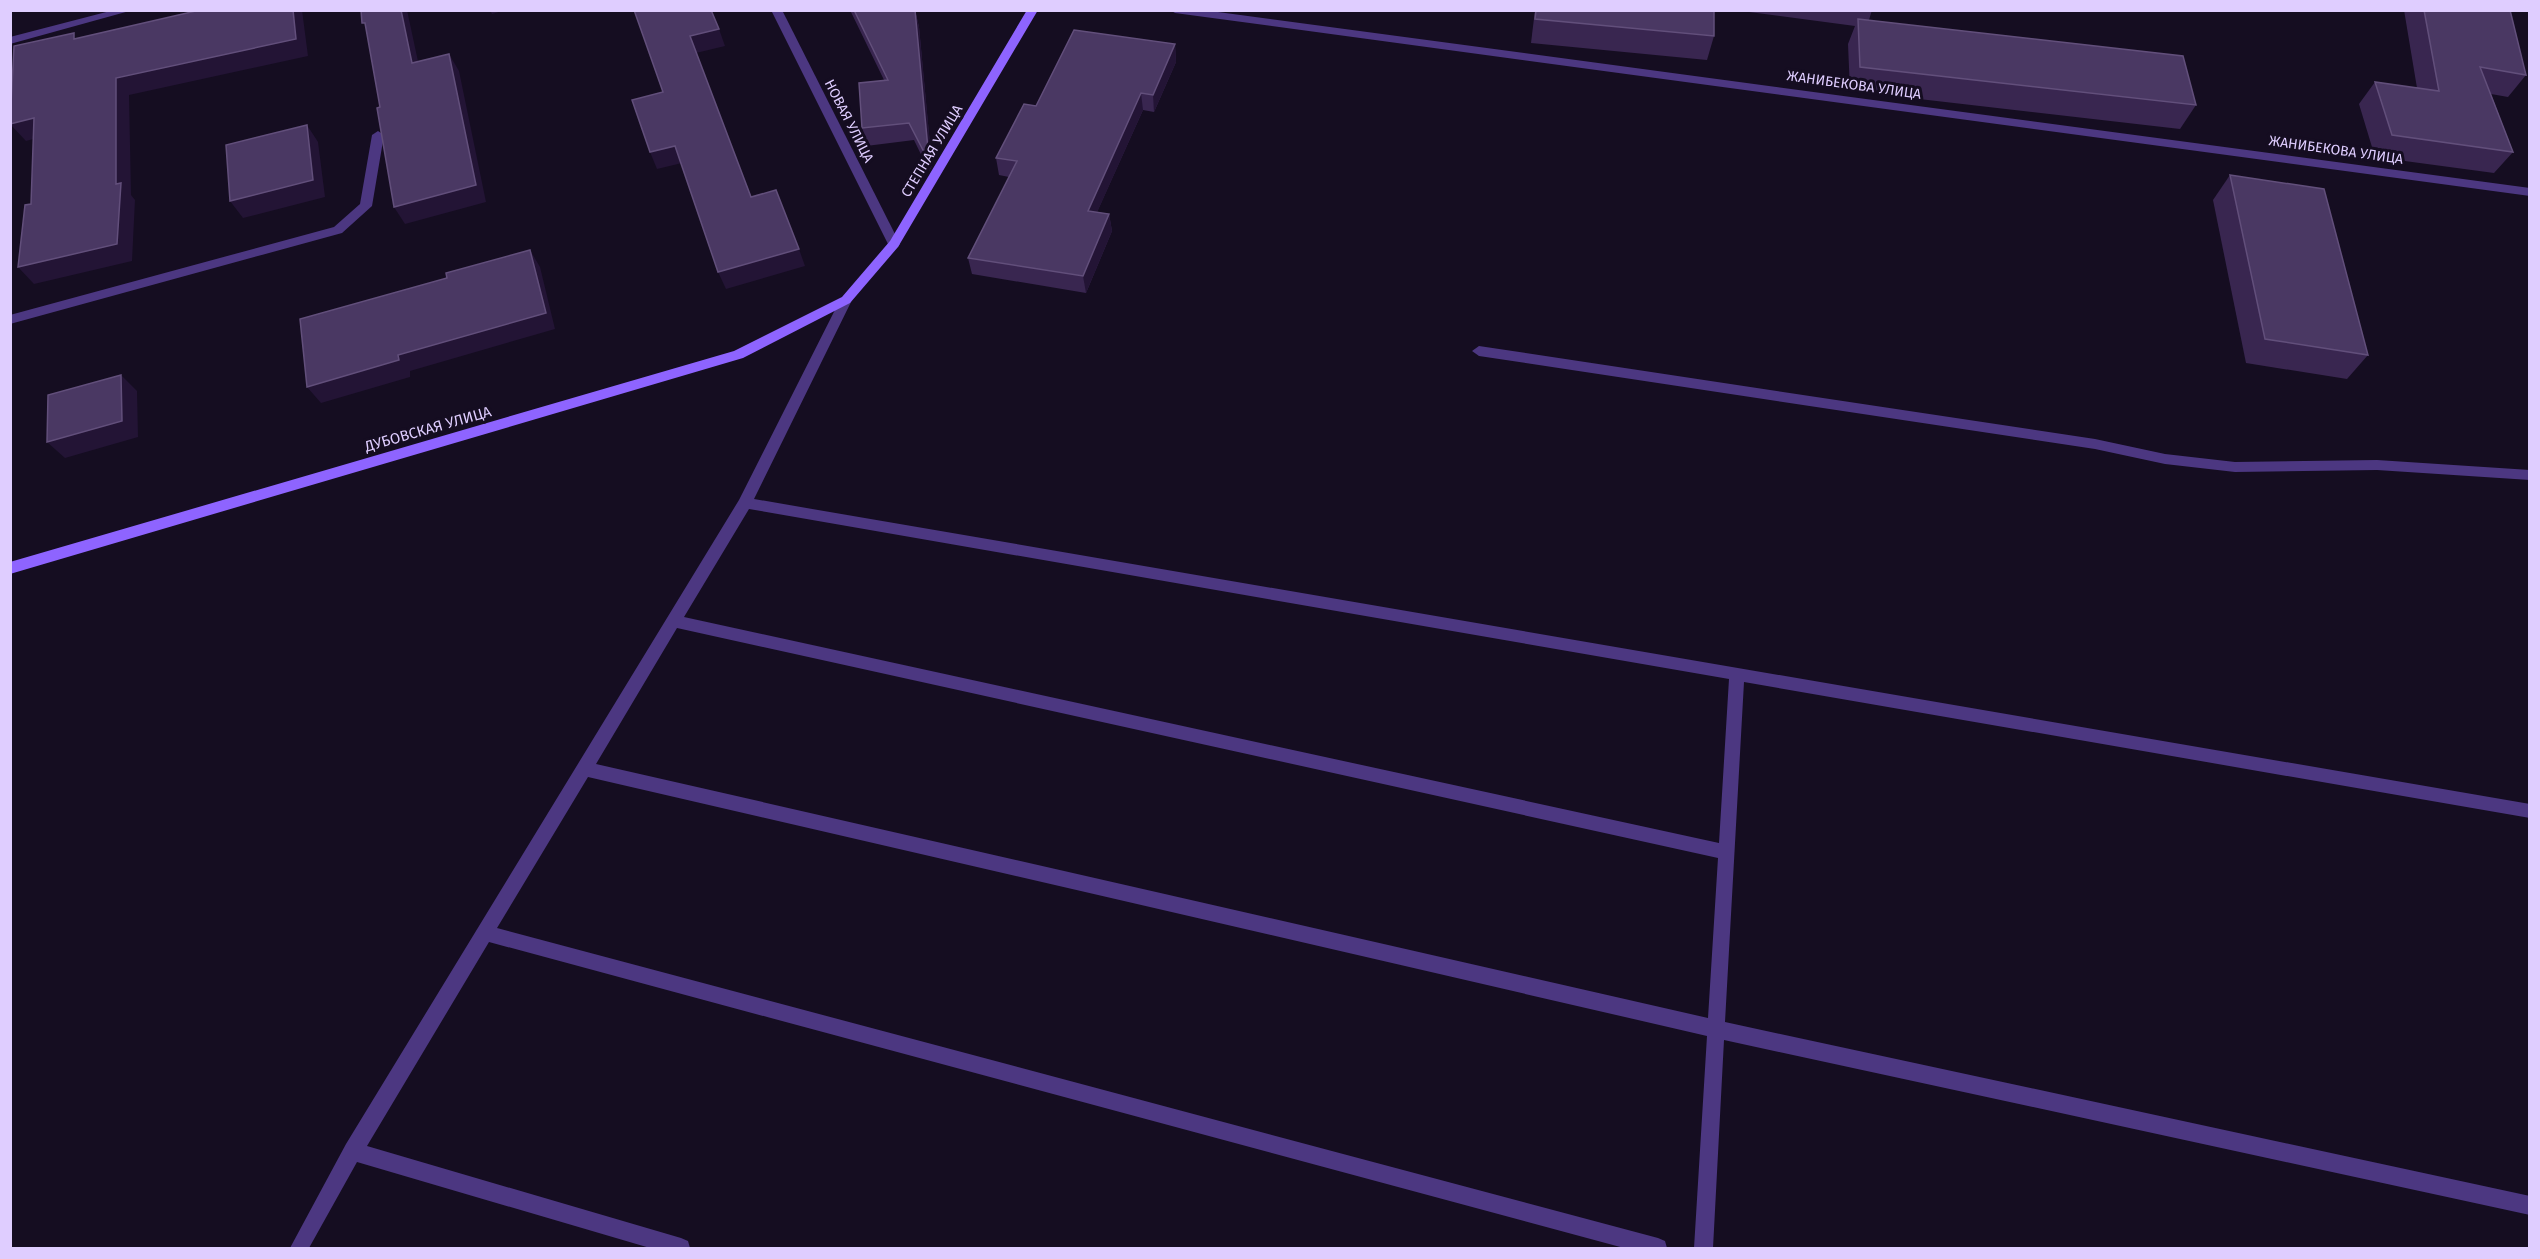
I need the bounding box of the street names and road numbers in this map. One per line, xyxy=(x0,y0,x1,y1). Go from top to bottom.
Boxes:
street label: ЖАНИБЕКОВА УЛИЦА xyxy=(1786,67,1922,103)
street label: НОВАЯ УЛИЦА xyxy=(821,76,877,166)
street label: СТЕПНАЯ УЛИЦА xyxy=(898,102,966,200)
street label: ЖАНИБЕКОВА УЛИЦА xyxy=(2268,132,2404,168)
street label: ДУБОВСКАЯ УЛИЦА xyxy=(362,402,494,456)

